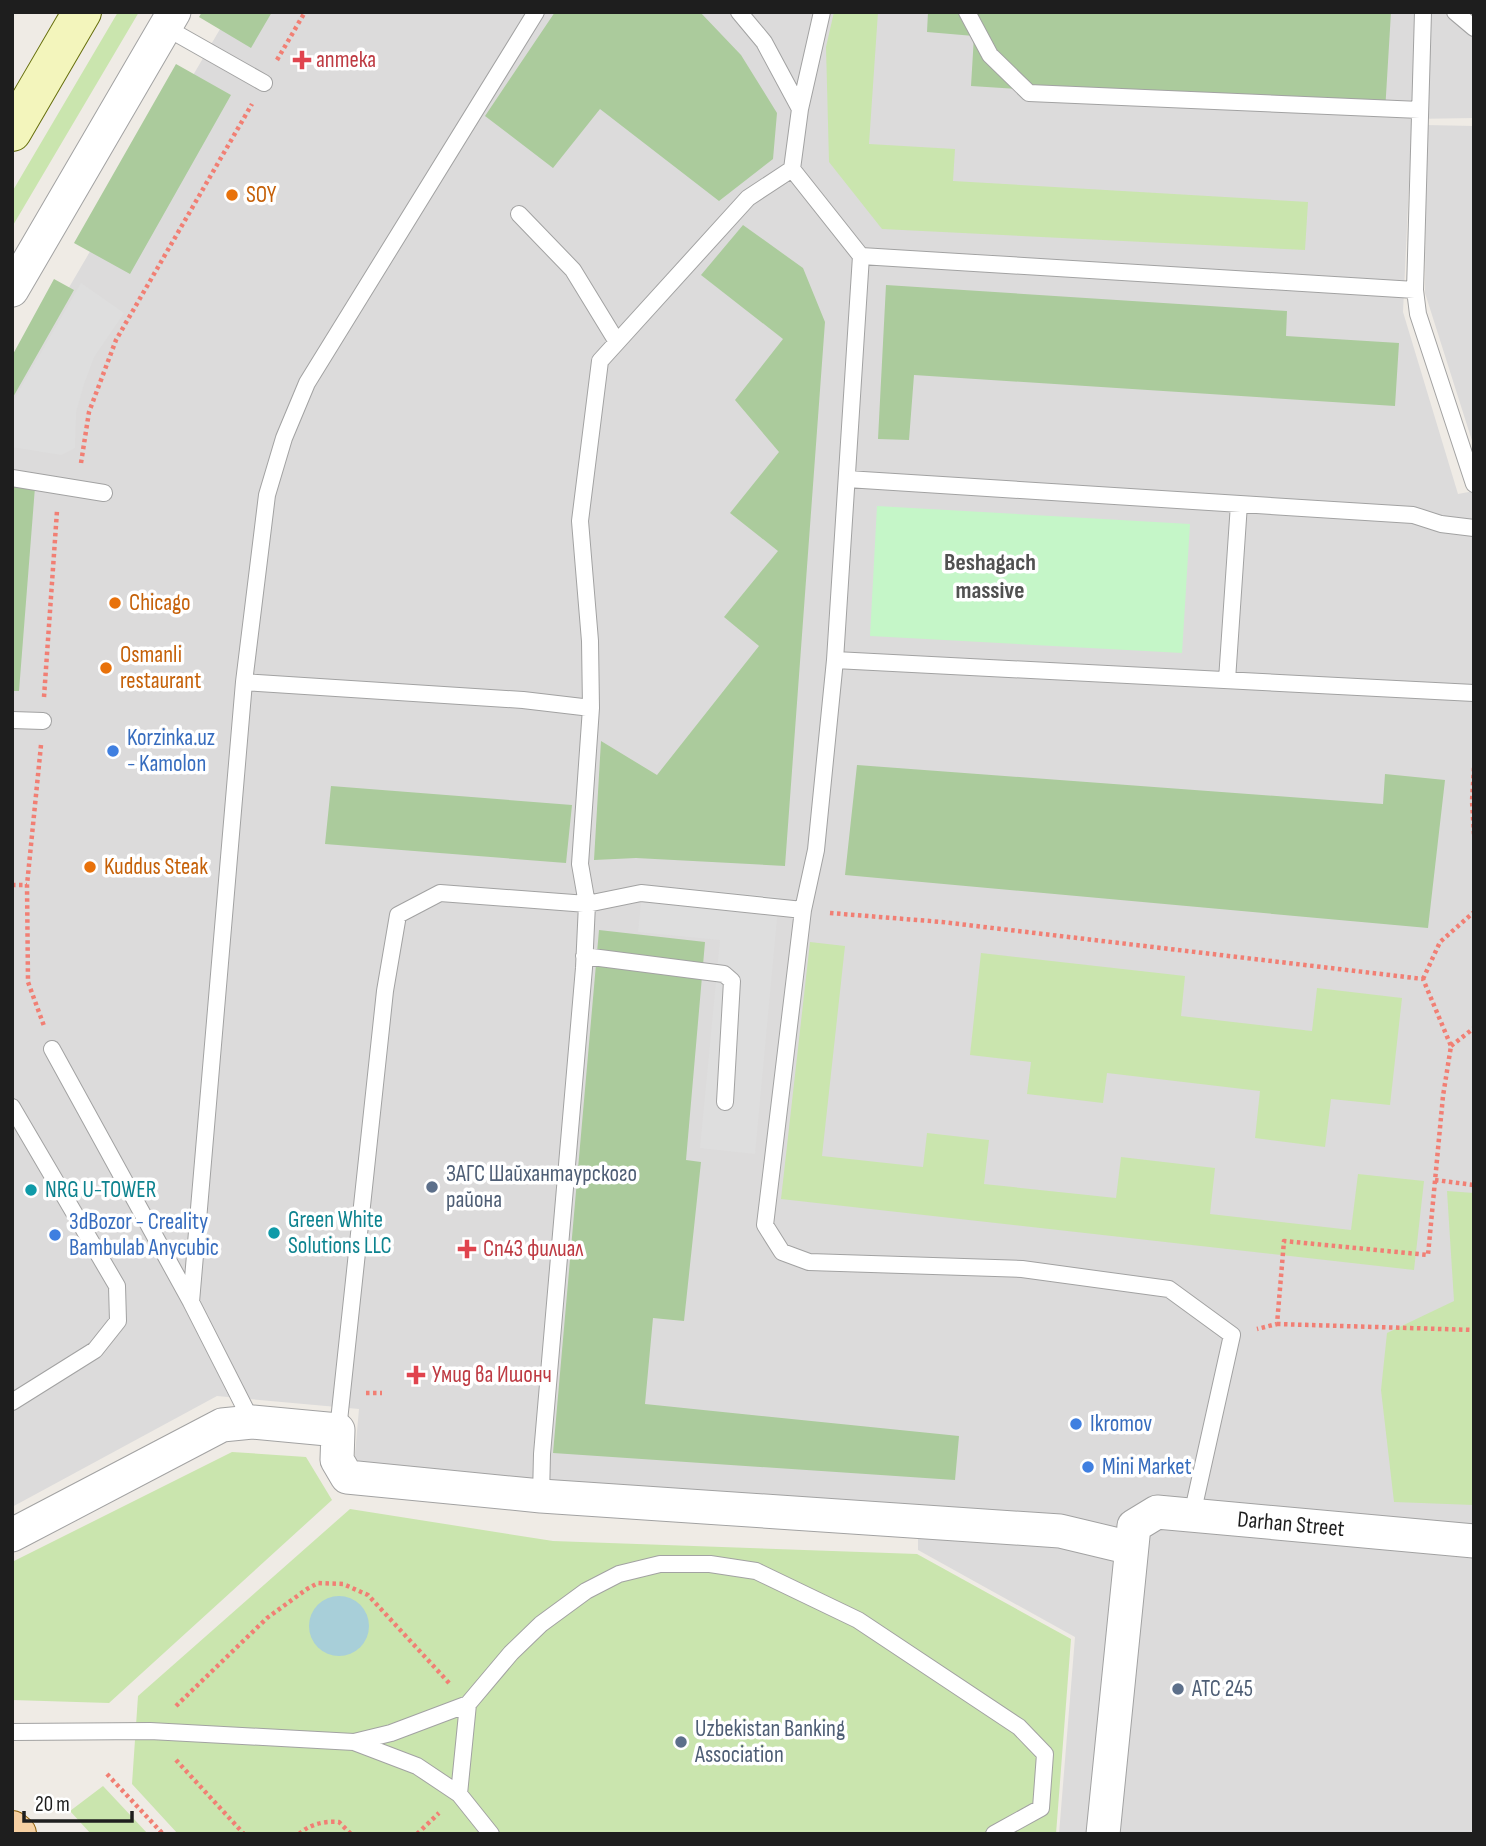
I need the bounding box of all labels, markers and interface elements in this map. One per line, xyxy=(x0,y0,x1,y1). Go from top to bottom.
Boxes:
place label: аптека xyxy=(316,46,376,74)
marker: аптека xyxy=(294,52,310,68)
place label: SOY xyxy=(246,181,277,209)
marker: SOY xyxy=(224,187,240,203)
district label: Beshagach massive xyxy=(944,548,1036,605)
place label: Chicago xyxy=(129,589,191,617)
marker: Chicago xyxy=(107,595,123,611)
place label: Osmanli restaurant xyxy=(120,641,201,695)
marker: Osmanli restaurant xyxy=(98,660,114,676)
place label: Korzinka.uz - Kamolon xyxy=(127,724,215,778)
marker: Korzinka.uz - Kamolon xyxy=(105,743,121,759)
place label: Kuddus Steak xyxy=(104,853,208,881)
marker: Kuddus Steak xyxy=(82,859,98,875)
place label: ЗАГС Шайхантаурского района xyxy=(446,1160,637,1214)
place label: NRG U-TOWER xyxy=(45,1176,157,1204)
marker: ЗАГС Шайхантаурского района xyxy=(424,1179,440,1195)
marker: NRG U-TOWER xyxy=(23,1182,39,1198)
place label: Green White Solutions LLC xyxy=(288,1206,392,1260)
place label: 3dBozor - Creality Bambulab Anycubic xyxy=(69,1208,219,1262)
marker: Green White Solutions LLC xyxy=(266,1225,282,1241)
marker: 3dBozor - Creality Bambulab Anycubic xyxy=(47,1227,63,1243)
place label: Сп43 филиал xyxy=(483,1235,584,1263)
marker: Сп43 филиал xyxy=(457,1239,477,1259)
place label: Умид ва Ишонч xyxy=(432,1361,552,1389)
marker: Умид ва Ишонч xyxy=(406,1365,426,1385)
place label: Ikromov xyxy=(1090,1410,1152,1438)
marker: Ikromov xyxy=(1068,1416,1084,1432)
place label: Mini Market xyxy=(1102,1453,1191,1481)
marker: Mini Market xyxy=(1080,1459,1096,1475)
street label: Darhan Street xyxy=(1236,1505,1346,1543)
place label: АТС 245 xyxy=(1191,1675,1253,1703)
marker: АТС 245 xyxy=(1170,1681,1186,1697)
place label: Uzbekistan Banking Association xyxy=(694,1715,845,1769)
marker: Uzbekistan Banking Association xyxy=(673,1734,689,1750)
scale bar xyxy=(24,1780,133,1824)
text: 20 m xyxy=(35,1792,70,1817)

